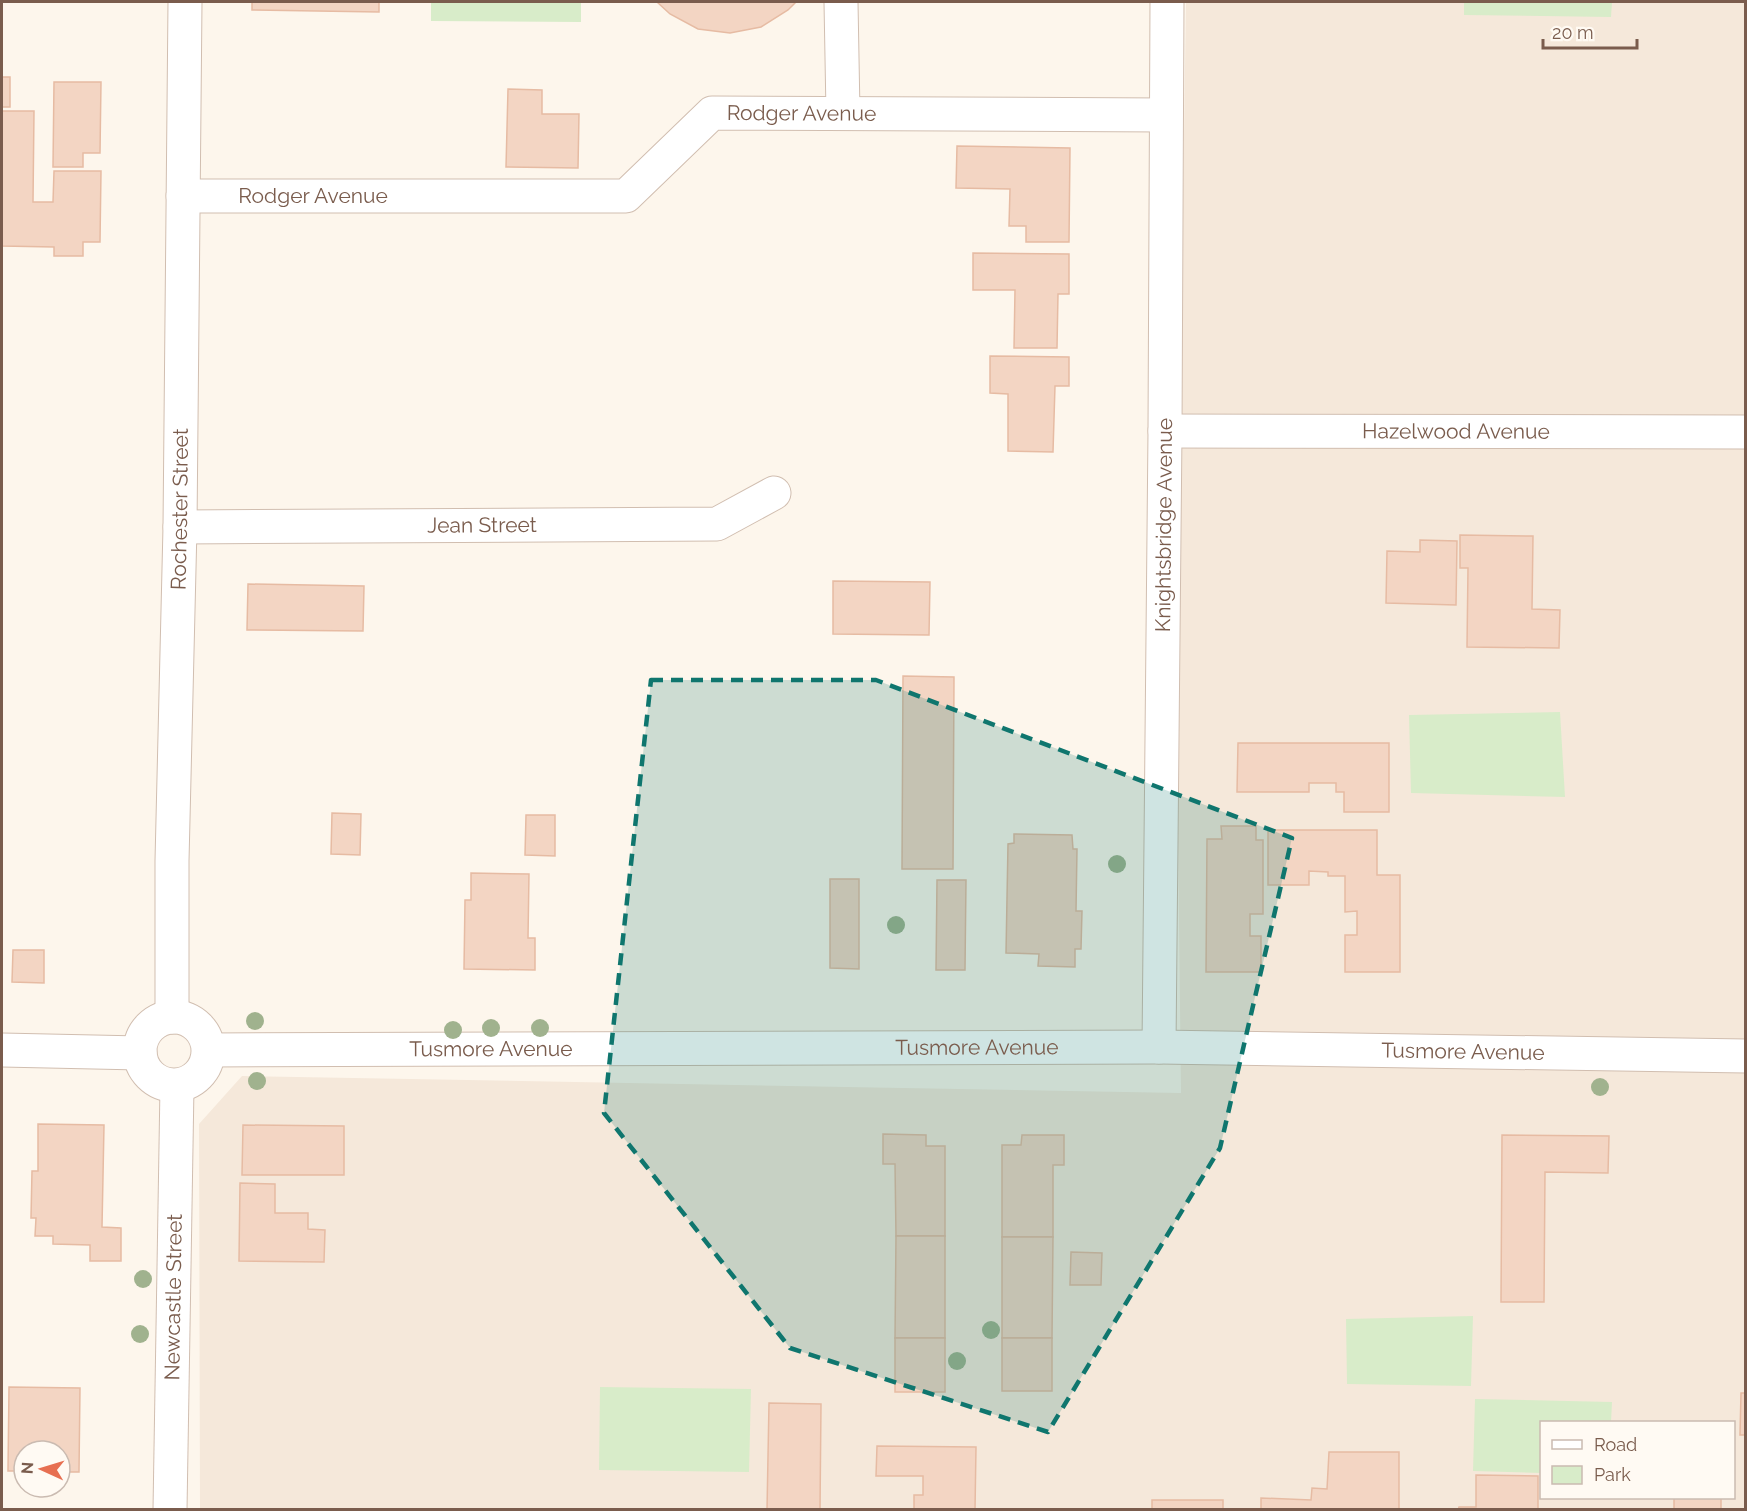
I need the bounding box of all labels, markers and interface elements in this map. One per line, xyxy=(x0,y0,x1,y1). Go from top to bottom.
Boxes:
scale bar xyxy=(1543,12,1638,50)
text: 20 m xyxy=(1552,22,1594,43)
street label: Rodger Avenue xyxy=(727,100,876,126)
street label: Rodger Avenue xyxy=(238,183,388,208)
street label: Knightsbridge Avenue xyxy=(1150,418,1177,632)
street label: Hazelwood Avenue xyxy=(1362,418,1550,444)
street label: Rochester Street xyxy=(165,428,193,590)
street label: Jean Street xyxy=(427,512,537,538)
street label: Tusmore Avenue xyxy=(895,1034,1059,1060)
street label: Tusmore Avenue xyxy=(409,1036,573,1061)
street label: Tusmore Avenue xyxy=(1381,1037,1545,1065)
street label: Newcastle Street xyxy=(159,1213,187,1381)
legend xyxy=(1540,1421,1735,1499)
text: Road xyxy=(1594,1434,1637,1455)
north arrow xyxy=(12,1439,72,1499)
text: N xyxy=(18,1461,37,1475)
text: Park xyxy=(1594,1464,1631,1485)

